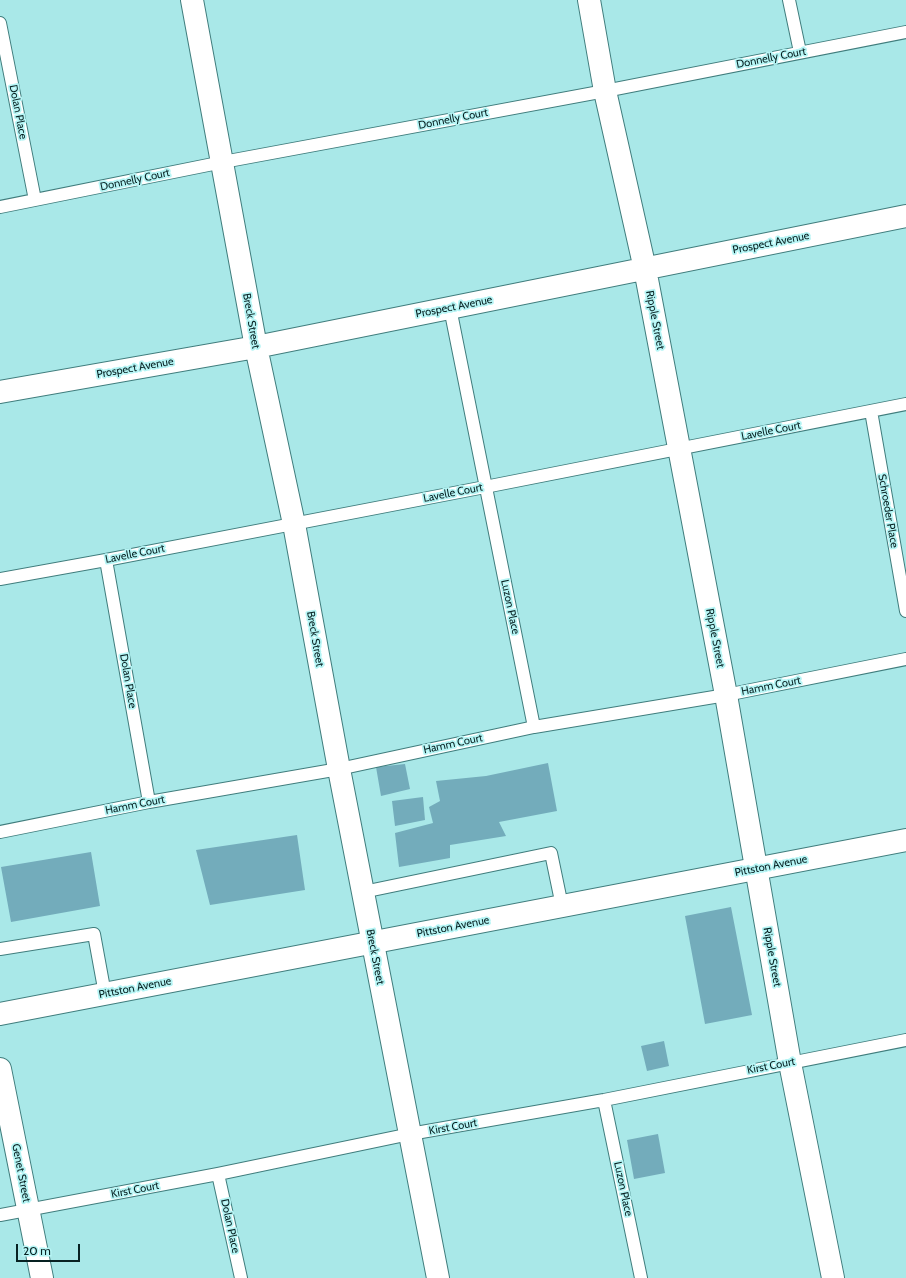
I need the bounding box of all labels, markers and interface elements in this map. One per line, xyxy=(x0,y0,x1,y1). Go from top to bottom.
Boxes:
street label: Donnelly Court xyxy=(735,45,807,71)
street label: Dolan Place xyxy=(6,84,30,140)
street label: Donnelly Court xyxy=(417,106,489,132)
street label: Donnelly Court xyxy=(99,166,171,194)
street label: Prospect Avenue xyxy=(731,229,811,257)
street label: Ripple Street xyxy=(643,289,667,351)
street label: Breck Street xyxy=(240,292,262,350)
street label: Prospect Avenue xyxy=(414,293,494,321)
street label: Prospect Avenue xyxy=(95,355,175,381)
street label: Lavelle Court xyxy=(740,419,802,443)
street label: Schroeder Place xyxy=(875,473,901,549)
street label: Lavelle Court xyxy=(422,481,484,505)
street label: Lavelle Court xyxy=(104,542,166,566)
street label: Luzon Place xyxy=(498,578,522,636)
street label: Ripple Street xyxy=(703,607,727,669)
street label: Breck Street xyxy=(304,610,326,668)
street label: Dolan Place xyxy=(117,653,139,709)
street label: Hamm Court xyxy=(740,674,802,698)
street label: Hamm Court xyxy=(422,731,484,757)
street label: Hamm Court xyxy=(104,793,166,817)
street label: Pittston Avenue xyxy=(734,852,808,880)
street label: Pittston Avenue xyxy=(416,913,490,941)
street label: Ripple Street xyxy=(760,926,784,988)
street label: Breck Street xyxy=(363,928,387,986)
street label: Pittston Avenue xyxy=(98,974,172,1002)
street label: Kirst Court xyxy=(746,1055,796,1077)
street label: Kirst Court xyxy=(428,1116,478,1138)
street label: Genet Street xyxy=(9,1143,33,1203)
street label: Luzon Place xyxy=(611,1160,635,1218)
street label: Kirst Court xyxy=(110,1179,160,1201)
street label: Dolan Place xyxy=(218,1198,242,1254)
scale bar xyxy=(18,1236,82,1262)
text: 20 m xyxy=(23,1243,51,1258)

